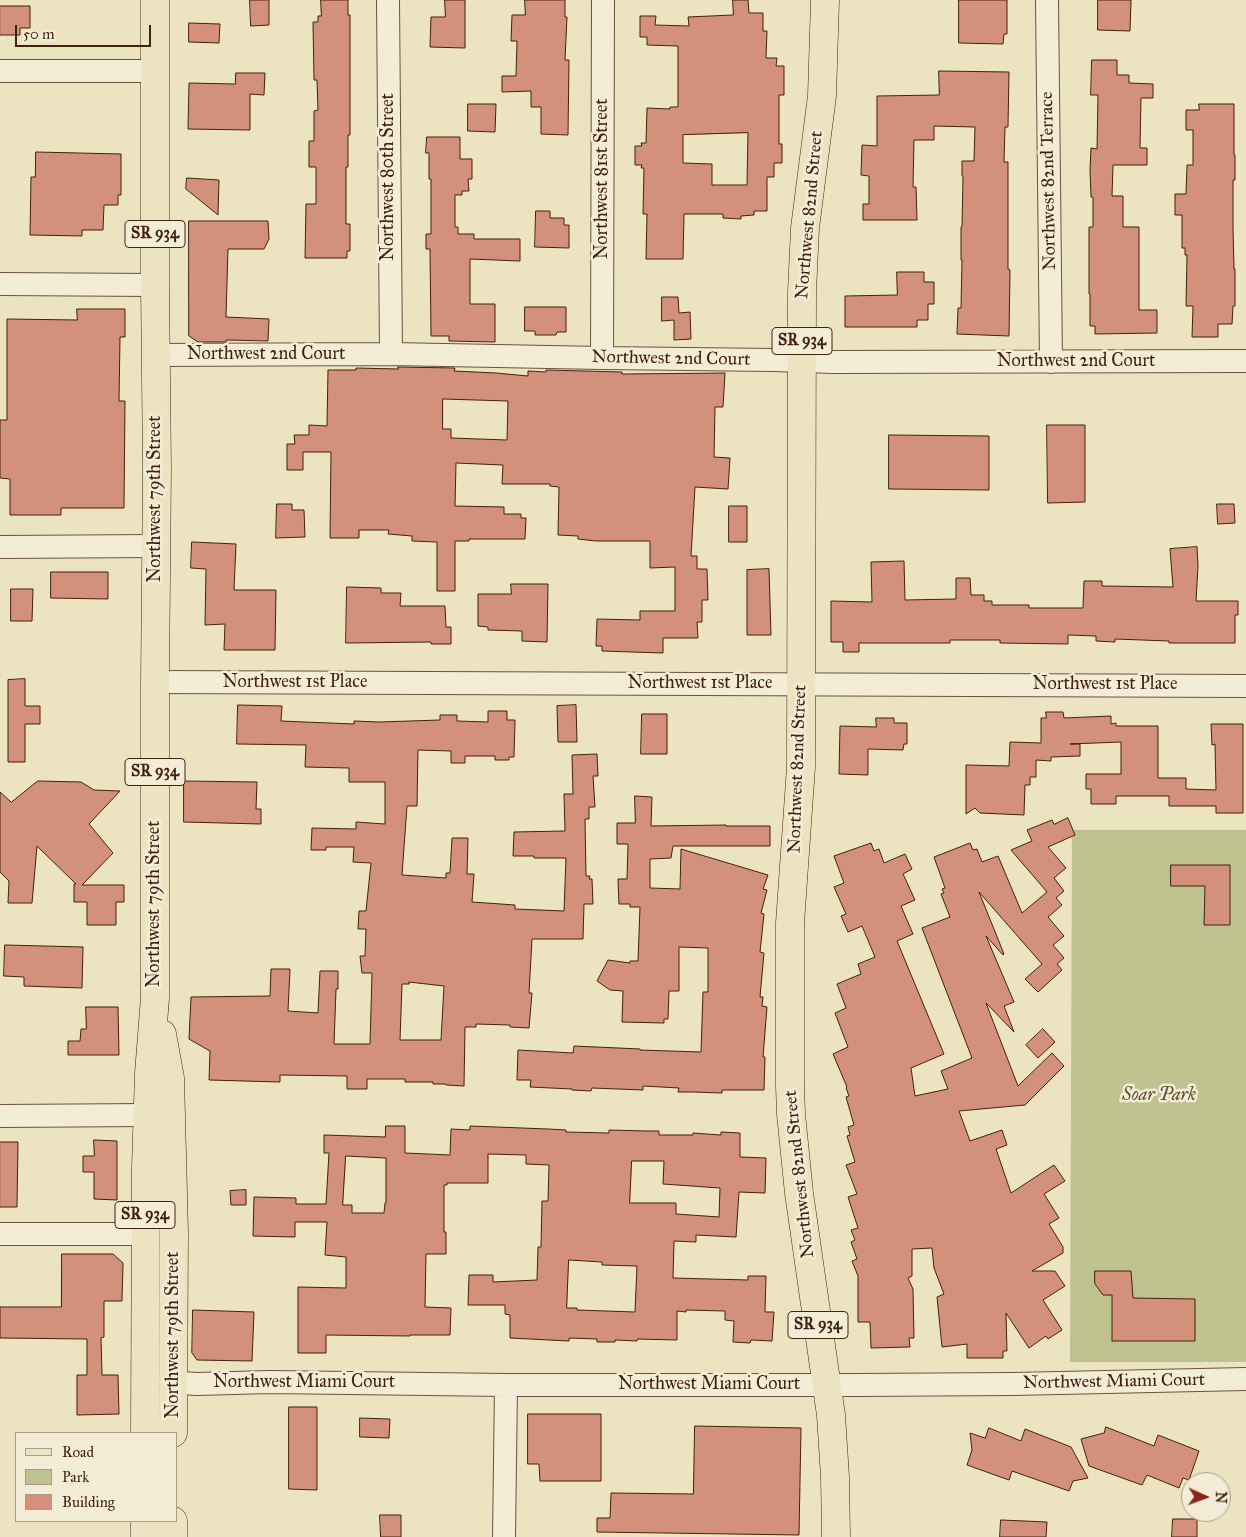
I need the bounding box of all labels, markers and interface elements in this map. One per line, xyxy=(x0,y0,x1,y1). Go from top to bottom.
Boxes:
scale bar xyxy=(18,15,154,47)
text: 50 m xyxy=(23,25,55,43)
street label: Northwest 82nd Terrace xyxy=(1037,92,1061,270)
street label: Northwest 80th Street xyxy=(378,93,400,261)
street label: Northwest 81st Street xyxy=(592,98,614,260)
street label: Northwest 82nd Street xyxy=(792,130,828,300)
road number: SR 934 xyxy=(125,220,185,248)
road number: SR 934 xyxy=(772,328,832,354)
street label: Northwest 2nd Court xyxy=(187,344,345,366)
street label: Northwest 2nd Court xyxy=(591,347,751,371)
street label: Northwest 2nd Court xyxy=(997,351,1155,373)
street label: Northwest 79th Street xyxy=(145,415,167,583)
street label: Northwest 1st Place xyxy=(223,672,367,694)
street label: Northwest 1st Place xyxy=(628,673,772,695)
street label: Northwest 1st Place xyxy=(1033,674,1177,696)
street label: Northwest 82nd Street xyxy=(784,684,812,854)
road number: SR 934 xyxy=(125,759,185,786)
street label: Northwest 79th Street xyxy=(144,820,166,988)
park label: Soar Park xyxy=(1122,1085,1196,1107)
street label: Northwest 82nd Street xyxy=(780,1089,820,1259)
road number: SR 934 xyxy=(115,1202,175,1228)
street label: Northwest 79th Street xyxy=(163,1251,185,1419)
road number: SR 934 xyxy=(788,1312,848,1338)
street label: Northwest Miami Court xyxy=(1023,1370,1205,1394)
street label: Northwest Miami Court xyxy=(213,1372,395,1394)
street label: Northwest Miami Court xyxy=(618,1374,800,1396)
legend xyxy=(15,1432,178,1522)
text: Road xyxy=(62,1443,94,1461)
text: Park xyxy=(62,1468,89,1486)
north arrow xyxy=(1181,1472,1231,1522)
text: N xyxy=(1212,1491,1229,1504)
text: Building xyxy=(62,1493,115,1511)

